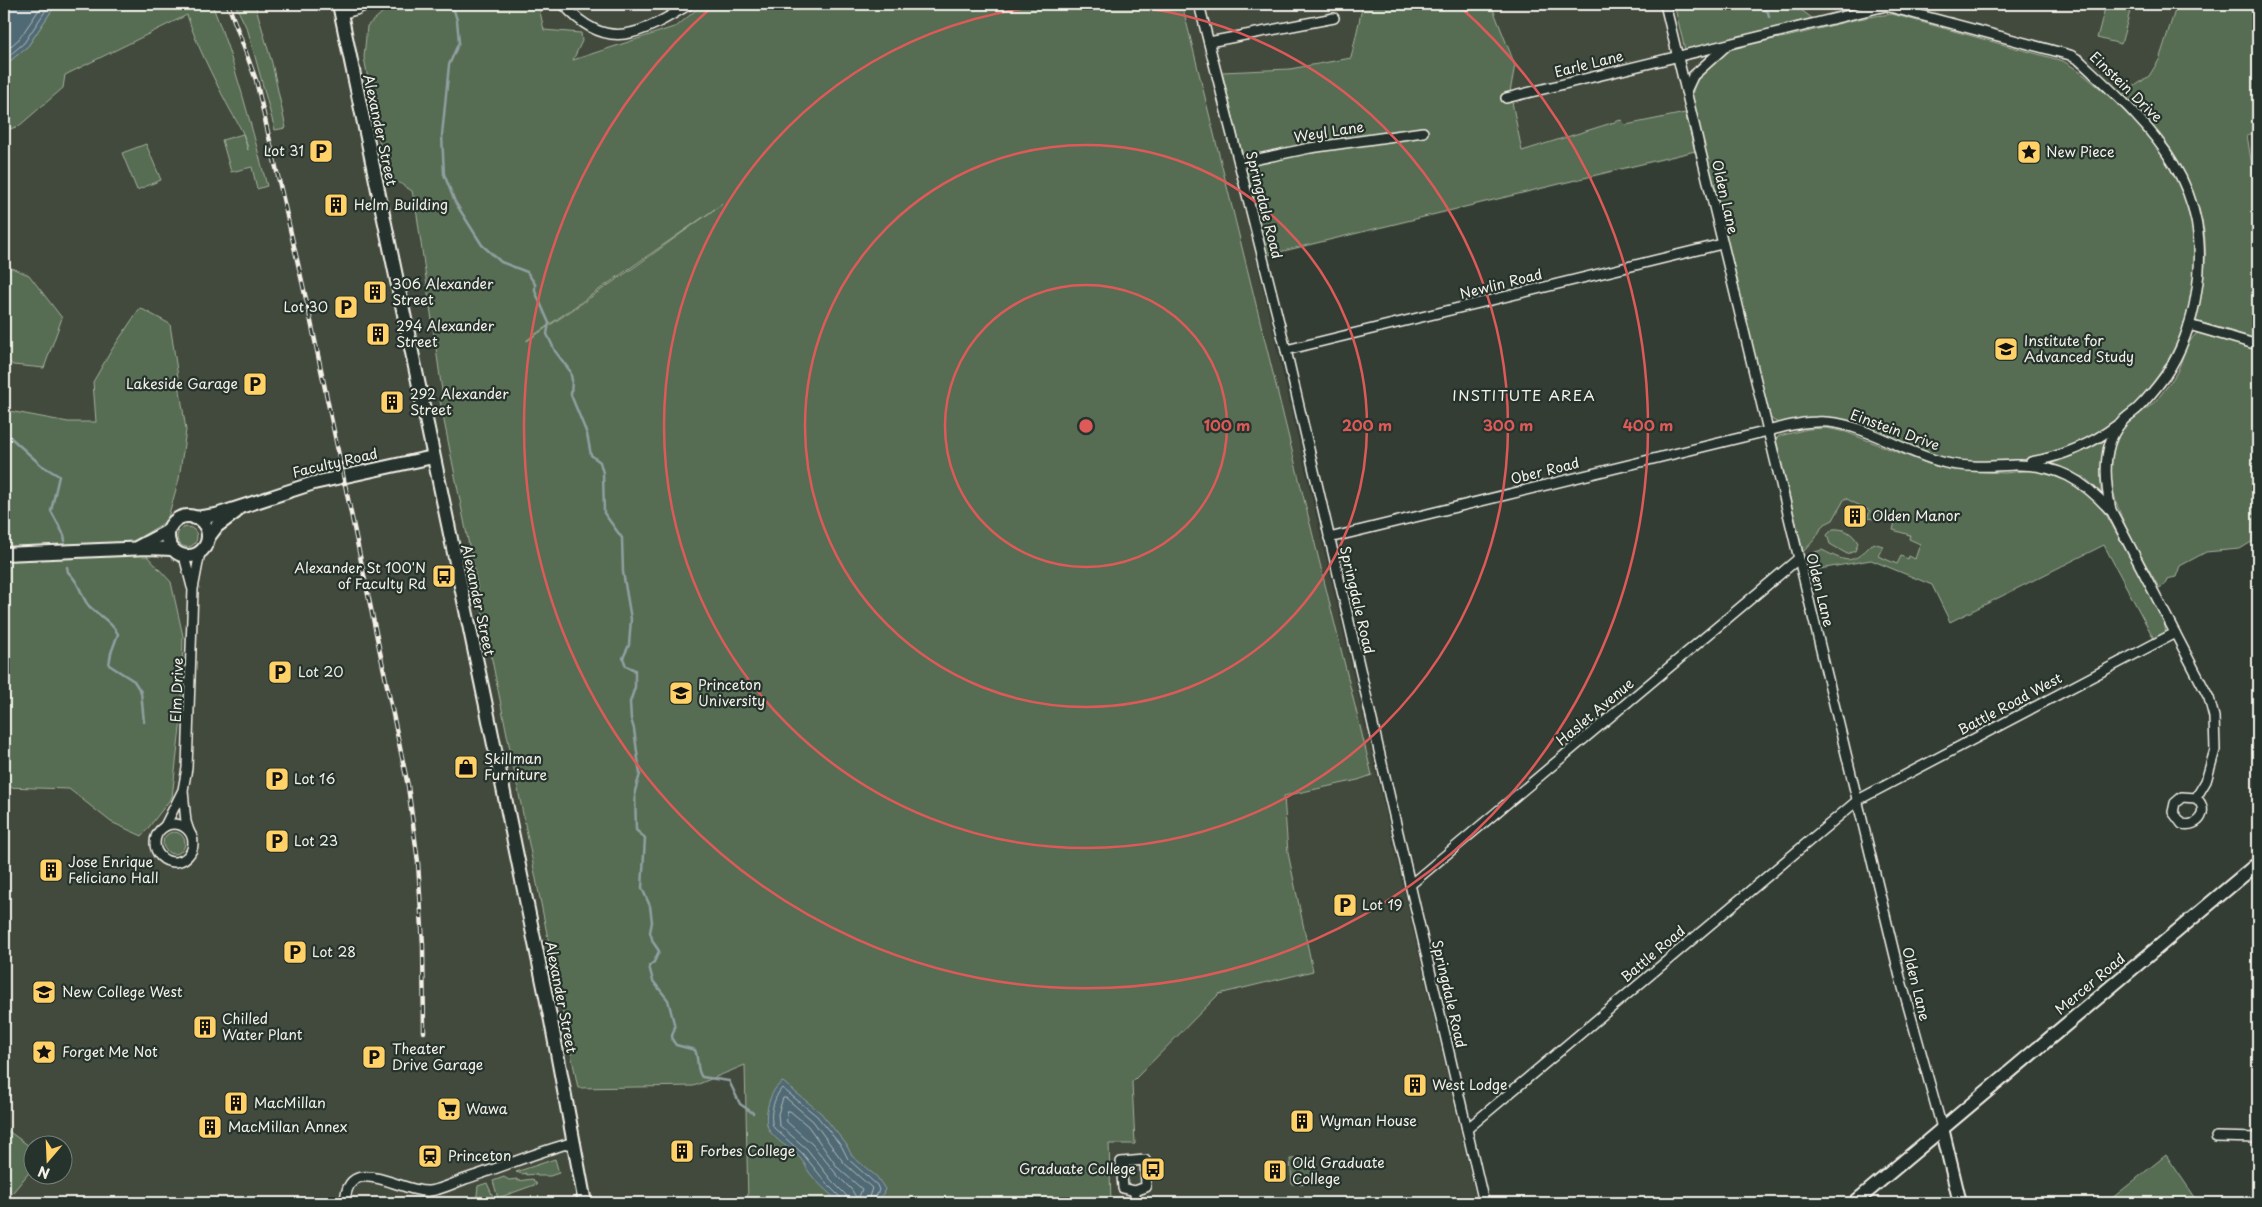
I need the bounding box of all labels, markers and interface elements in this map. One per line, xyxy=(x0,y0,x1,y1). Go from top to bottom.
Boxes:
street label: Earle Lane xyxy=(1552,45,1626,82)
street label: Einstein Drive xyxy=(2085,47,2167,127)
street label: Alexander Street xyxy=(358,72,403,188)
street label: Weyl Lane xyxy=(1292,116,1366,147)
parking icon: Lot 31 xyxy=(308,138,334,164)
place icon: New Piece xyxy=(2016,139,2042,165)
place label: Lot 31 xyxy=(264,140,304,161)
place label: New Piece xyxy=(2046,141,2115,162)
street label: Springdale Road xyxy=(1241,149,1288,261)
street label: Olden Lane xyxy=(1707,158,1744,236)
building icon: Helm Building xyxy=(323,192,349,218)
place label: Helm Building xyxy=(354,194,448,215)
street label: Newlin Road xyxy=(1457,263,1544,304)
place label: 306 Alexander Street xyxy=(392,273,494,310)
building icon: 306 Alexander Street xyxy=(362,279,388,305)
parking icon: Lot 30 xyxy=(333,294,359,320)
place label: Lot 30 xyxy=(283,296,328,317)
place label: 294 Alexander Street xyxy=(396,315,495,352)
building icon: 294 Alexander Street xyxy=(365,321,391,347)
place label: Institute for Advanced Study xyxy=(2024,330,2134,367)
school or university icon: Institute for Advanced Study xyxy=(1993,336,2019,362)
parking icon: Lakeside Garage xyxy=(242,371,268,397)
place label: Lakeside Garage xyxy=(126,373,238,394)
place label: 292 Alexander Street xyxy=(410,383,509,420)
district label: INSTITUTE AREA xyxy=(1452,383,1596,406)
building icon: 292 Alexander Street xyxy=(379,389,405,415)
street label: Einstein Drive xyxy=(1848,404,1943,455)
text: 100 m xyxy=(1204,413,1250,436)
text: 200 m xyxy=(1342,413,1392,436)
text: 300 m xyxy=(1483,413,1533,436)
text: 400 m xyxy=(1623,413,1673,436)
centre of rings xyxy=(1077,417,1095,435)
street label: Faculty Road xyxy=(290,442,380,483)
street label: Ober Road xyxy=(1508,452,1581,489)
building icon: Olden Manor xyxy=(1842,503,1868,529)
place label: Olden Manor xyxy=(1872,505,1960,526)
street label: Alexander Street xyxy=(456,542,501,658)
street label: Springdale Road xyxy=(1335,544,1380,656)
street label: Olden Lane xyxy=(1801,551,1840,629)
place label: Alexander St 100'N of Faculty Rd xyxy=(294,557,426,594)
bus stop icon: Alexander St 100'N of Faculty Rd xyxy=(431,563,457,589)
street label: Elm Drive xyxy=(165,657,188,723)
parking icon: Lot 20 xyxy=(267,659,293,685)
place label: Lot 20 xyxy=(298,661,344,682)
street label: Battle Road West xyxy=(1954,667,2066,740)
street label: Haslet Avenue xyxy=(1551,673,1638,750)
place label: Princeton University xyxy=(698,674,765,711)
school or university icon: Princeton University xyxy=(668,680,694,706)
place label: Skillman Furniture xyxy=(484,748,548,785)
shop icon: Skillman Furniture xyxy=(453,754,479,780)
parking icon: Lot 16 xyxy=(264,766,290,792)
place label: Lot 16 xyxy=(294,768,335,789)
parking icon: Lot 23 xyxy=(264,828,290,854)
place label: Lot 23 xyxy=(294,830,338,851)
place label: Jose Enrique Feliciano Hall xyxy=(68,851,158,888)
building icon: Jose Enrique Feliciano Hall xyxy=(38,857,64,883)
parking icon: Lot 19 xyxy=(1332,892,1358,918)
place label: Lot 19 xyxy=(1362,894,1402,915)
street label: Battle Road xyxy=(1616,920,1689,987)
street label: Springdale Road xyxy=(1427,938,1472,1050)
parking icon: Lot 28 xyxy=(282,939,308,965)
street label: Alexander Street xyxy=(540,939,583,1055)
place label: Lot 28 xyxy=(312,941,356,962)
street label: Olden Lane xyxy=(1897,945,1936,1023)
street label: Mercer Road xyxy=(2050,948,2129,1019)
school or university icon: New College West xyxy=(31,979,57,1005)
place label: New College West xyxy=(62,981,183,1002)
place label: Chilled Water Plant xyxy=(222,1008,303,1045)
building icon: Chilled Water Plant xyxy=(192,1014,218,1040)
place label: Theater Drive Garage xyxy=(392,1038,483,1075)
place icon: Forget Me Not xyxy=(31,1039,57,1065)
place label: Forget Me Not xyxy=(62,1041,158,1062)
parking icon: Theater Drive Garage xyxy=(361,1044,387,1070)
building icon: West Lodge xyxy=(1402,1072,1428,1098)
place label: West Lodge xyxy=(1432,1074,1507,1095)
building icon: MacMillan xyxy=(223,1090,249,1116)
place label: MacMillan xyxy=(254,1092,326,1113)
supermarket icon: Wawa xyxy=(436,1096,462,1122)
place label: Wawa xyxy=(466,1098,508,1119)
building icon: Wyman House xyxy=(1289,1108,1315,1134)
place label: Wyman House xyxy=(1320,1110,1417,1131)
building icon: MacMillan Annex xyxy=(197,1114,223,1140)
place label: MacMillan Annex xyxy=(228,1116,347,1137)
north arrow xyxy=(22,1134,72,1184)
building icon: Forbes College xyxy=(669,1138,695,1164)
place label: Forbes College xyxy=(700,1140,796,1161)
station icon: Princeton xyxy=(417,1143,443,1169)
place label: Princeton xyxy=(448,1145,511,1166)
place label: Old Graduate College xyxy=(1292,1152,1385,1189)
bus stop icon: Graduate College xyxy=(1140,1156,1166,1182)
place label: Graduate College xyxy=(1019,1158,1136,1179)
building icon: Old Graduate College xyxy=(1262,1158,1288,1184)
text: N xyxy=(35,1161,52,1184)

